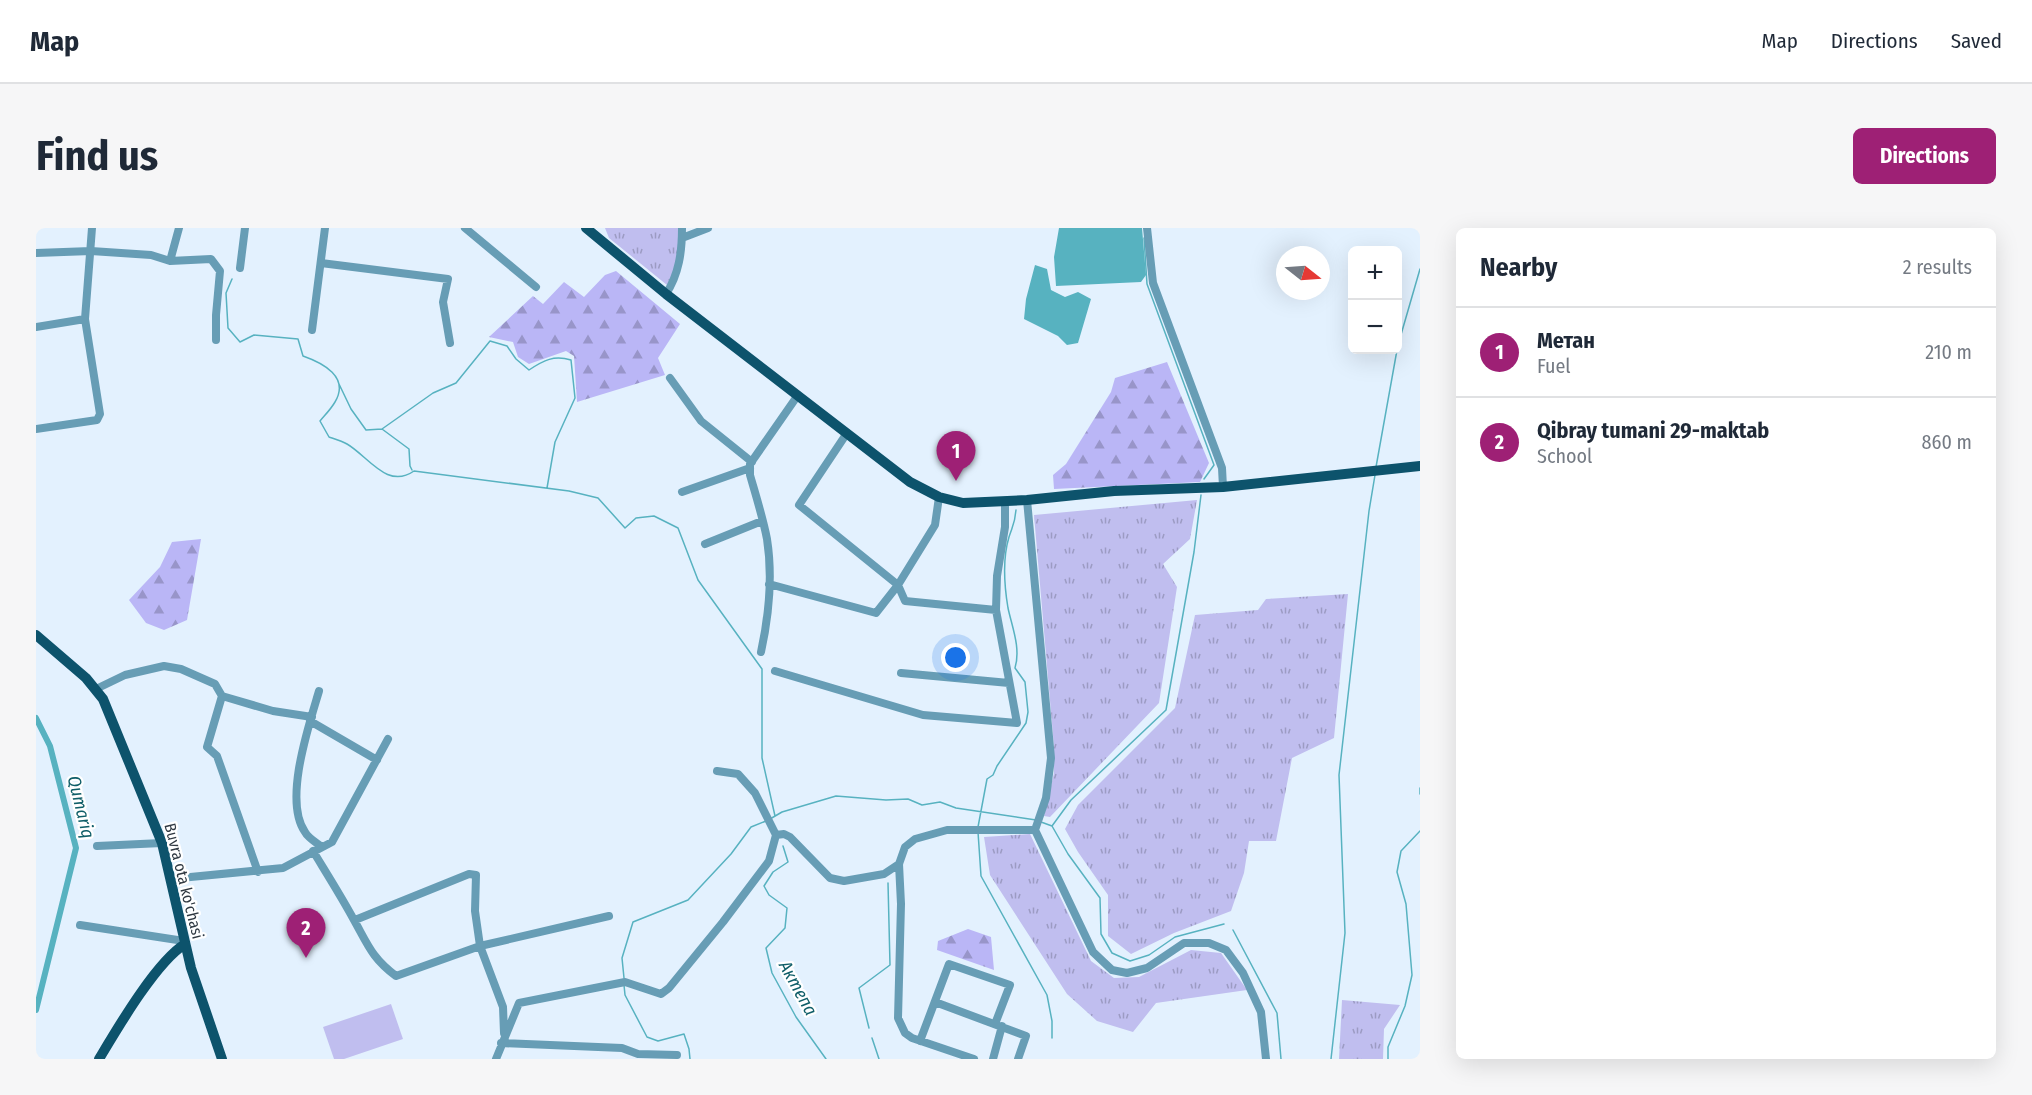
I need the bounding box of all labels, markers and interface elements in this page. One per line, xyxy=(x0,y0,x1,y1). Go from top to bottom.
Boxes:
text: Map xyxy=(30,25,79,58)
text: Map xyxy=(1761,28,1798,54)
text: Directions xyxy=(1831,28,1918,54)
text: Saved xyxy=(1951,28,2002,54)
button: Directions xyxy=(1853,128,1996,184)
text: Find us xyxy=(36,131,158,181)
north arrow xyxy=(1276,246,1330,300)
map controls xyxy=(1348,246,1402,354)
button: + xyxy=(1348,246,1402,300)
text: Nearby xyxy=(1480,252,1557,283)
text: 2 results xyxy=(1903,255,1972,279)
button: − xyxy=(1348,300,1402,354)
text: Метан xyxy=(1537,327,1595,354)
text: 1 xyxy=(1495,340,1504,364)
text: 210 m xyxy=(1925,340,1972,364)
text: Fuel xyxy=(1537,354,1571,378)
text: Qibray tumani 29-maktab xyxy=(1537,417,1769,444)
text: 2 xyxy=(1495,430,1504,454)
text: 860 m xyxy=(1922,430,1972,454)
pin: 1 xyxy=(936,432,976,481)
text: School xyxy=(1537,444,1592,468)
your location xyxy=(941,643,970,672)
water label: Qumariq xyxy=(63,773,99,841)
street label: Buvra ota ko'chasi xyxy=(160,821,208,941)
pin: 2 xyxy=(286,908,326,958)
water label: Актепа xyxy=(774,956,822,1019)

